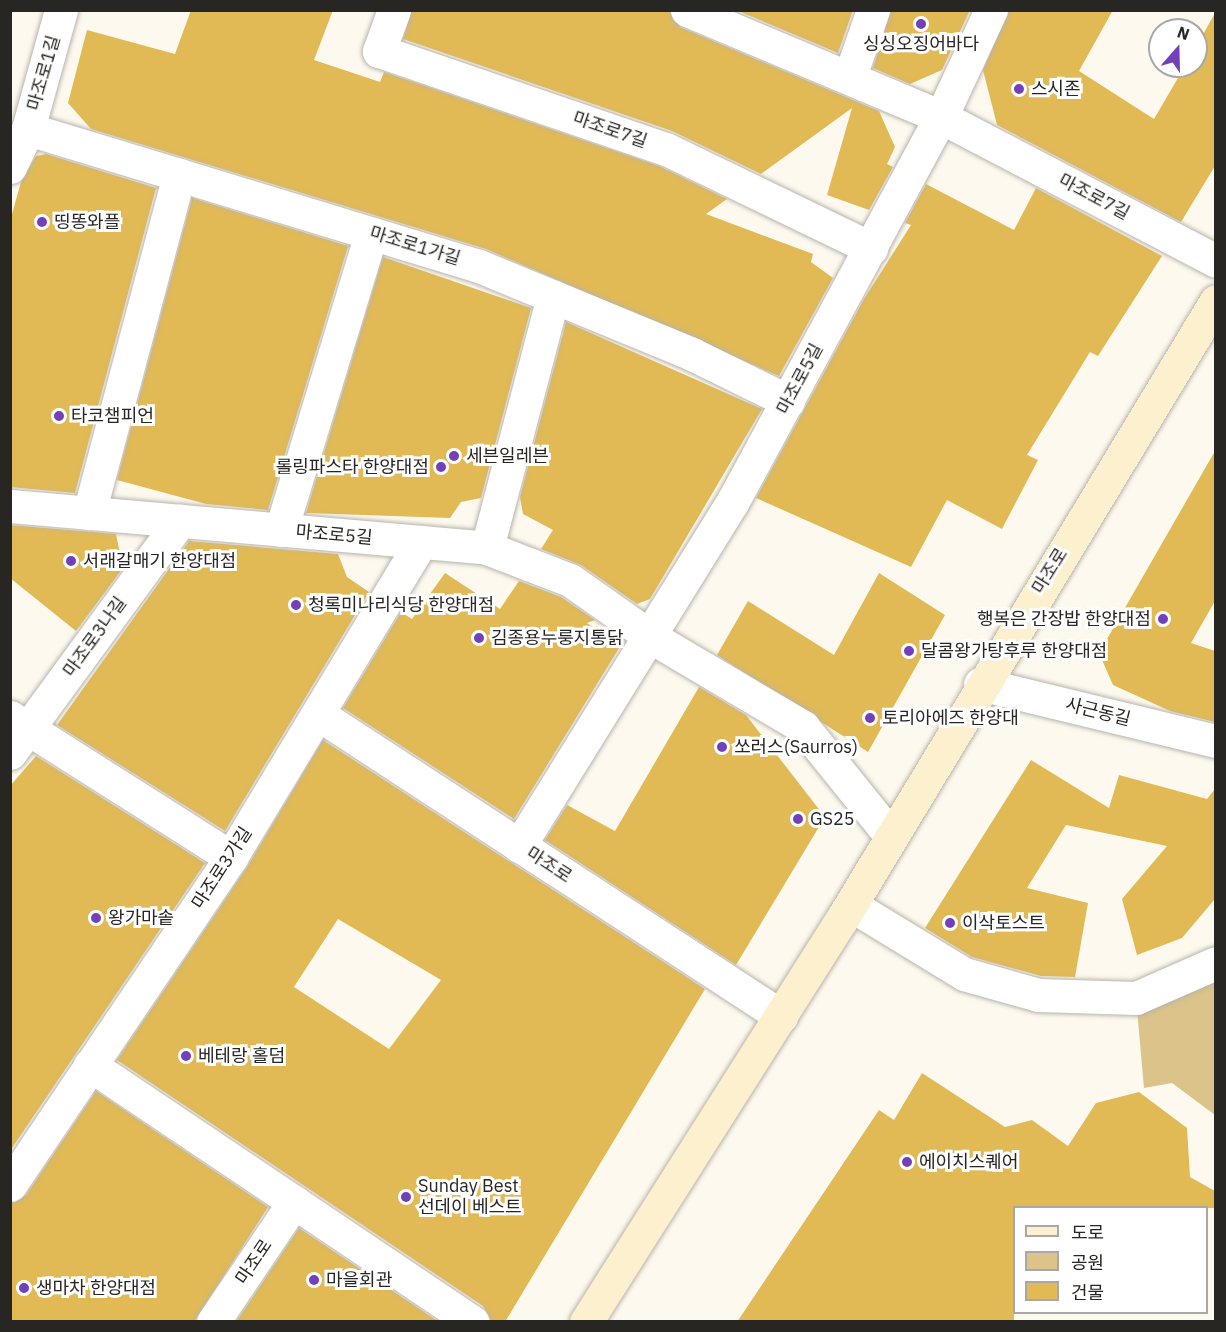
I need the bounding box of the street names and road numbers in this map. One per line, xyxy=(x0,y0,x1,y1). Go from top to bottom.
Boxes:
street label: 마조로1길 xyxy=(23,33,65,113)
street label: 마조로7길 xyxy=(570,107,650,153)
street label: 마조로7길 xyxy=(1055,169,1133,225)
street label: 마조로1가길 xyxy=(367,222,463,270)
street label: 마조로5길 xyxy=(772,340,828,418)
street label: 마조로5길 xyxy=(295,521,373,549)
street label: 마조로 xyxy=(1028,544,1072,598)
street label: 마조로3나길 xyxy=(59,593,131,681)
street label: 사근동길 xyxy=(1063,694,1133,730)
street label: 마조로3가길 xyxy=(187,823,257,913)
street label: 마조로 xyxy=(522,842,576,888)
street label: 마조로 xyxy=(231,1235,277,1289)

